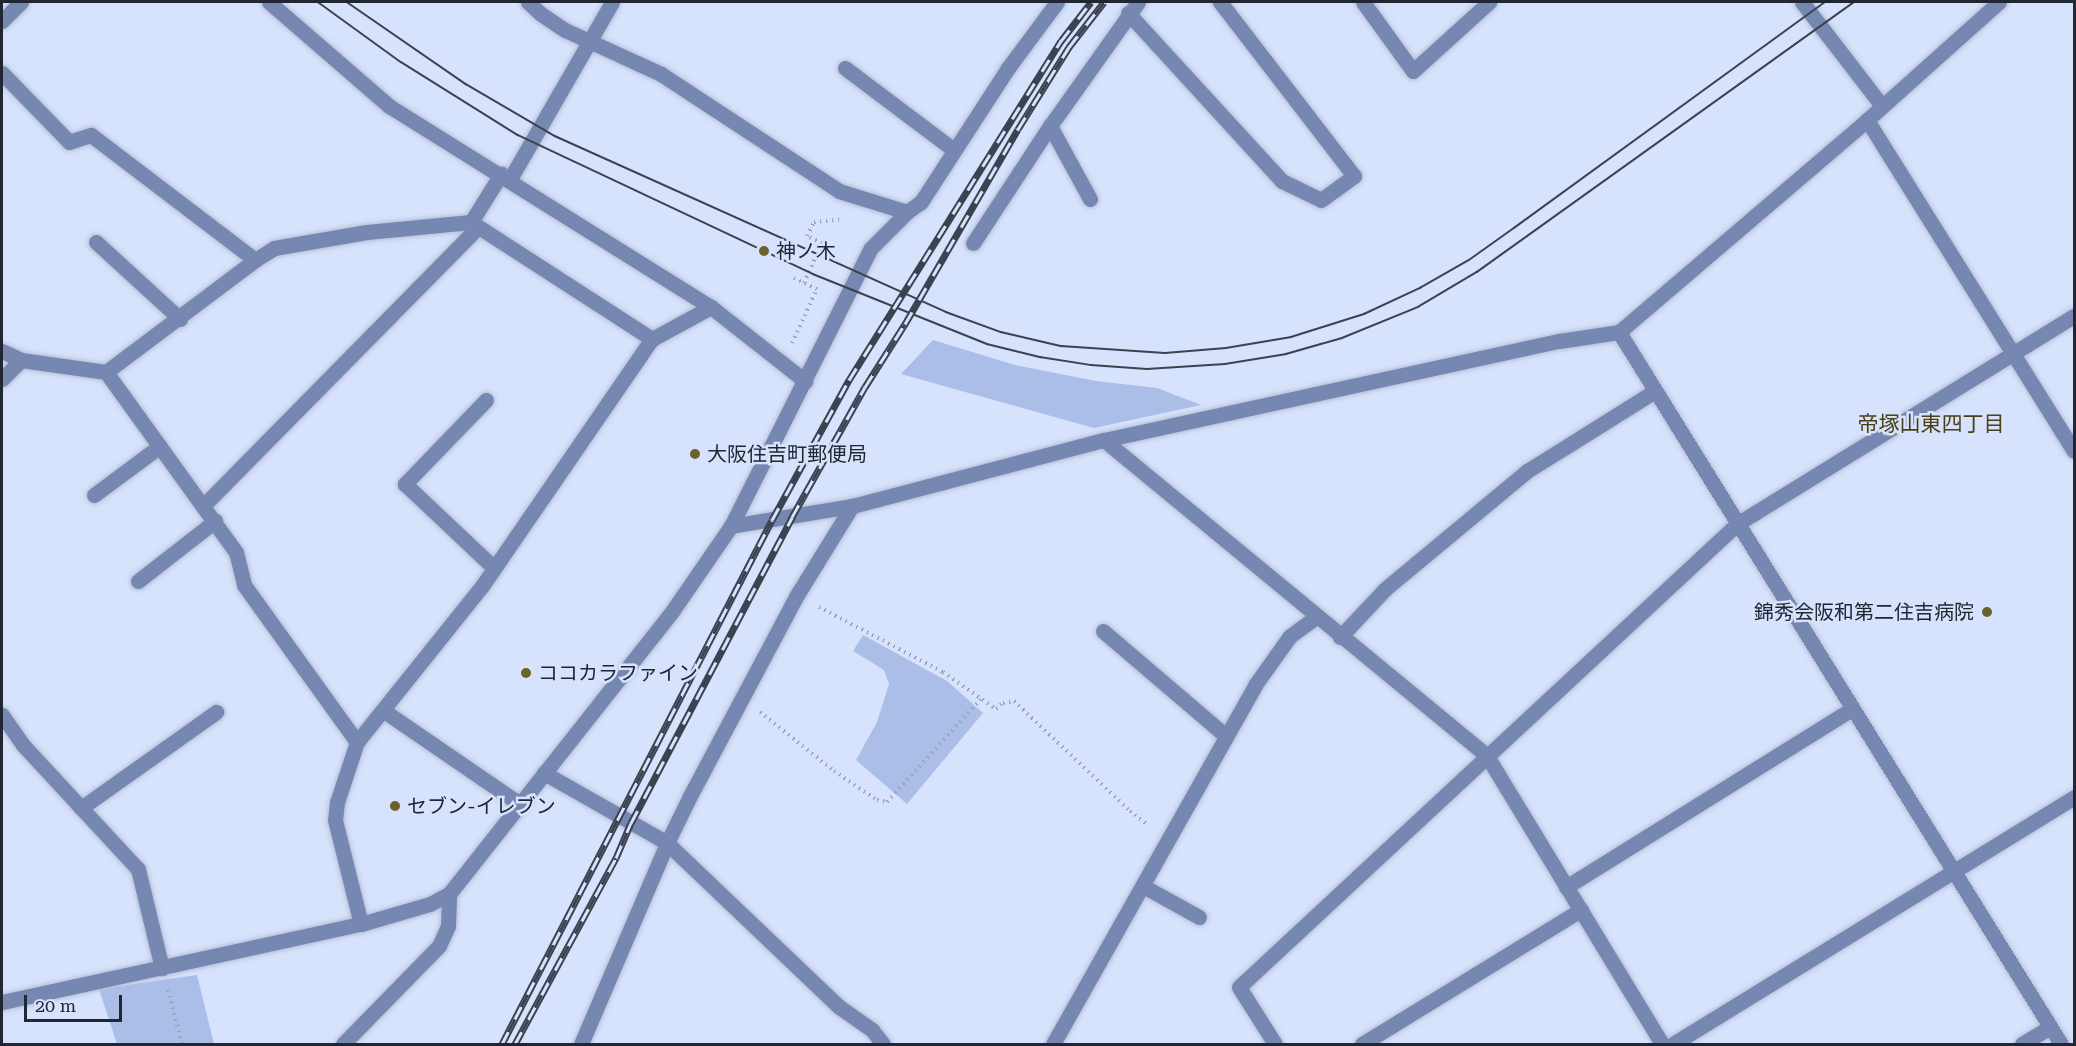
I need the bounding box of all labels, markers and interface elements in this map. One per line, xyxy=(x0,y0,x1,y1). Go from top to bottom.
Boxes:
place label: 神ノ木 xyxy=(776,239,836,263)
marker: 神ノ木 xyxy=(757,244,771,258)
district label: 帝塚山東四丁目 xyxy=(1858,411,2004,437)
place label: 大阪住吉町郵便局 xyxy=(707,442,867,466)
marker: 大阪住吉町郵便局 xyxy=(688,447,702,461)
place label: 錦秀会阪和第二住吉病院 xyxy=(1754,600,1974,624)
marker: 錦秀会阪和第二住吉病院 xyxy=(1978,603,1996,621)
place label: ココカラファイン xyxy=(538,661,698,685)
marker: ココカラファイン xyxy=(519,666,533,680)
place label: セブン-イレブン xyxy=(407,794,556,818)
marker: セブン-イレブン xyxy=(388,799,402,813)
scale bar xyxy=(27,983,124,1021)
text: 20 m xyxy=(35,995,76,1016)

